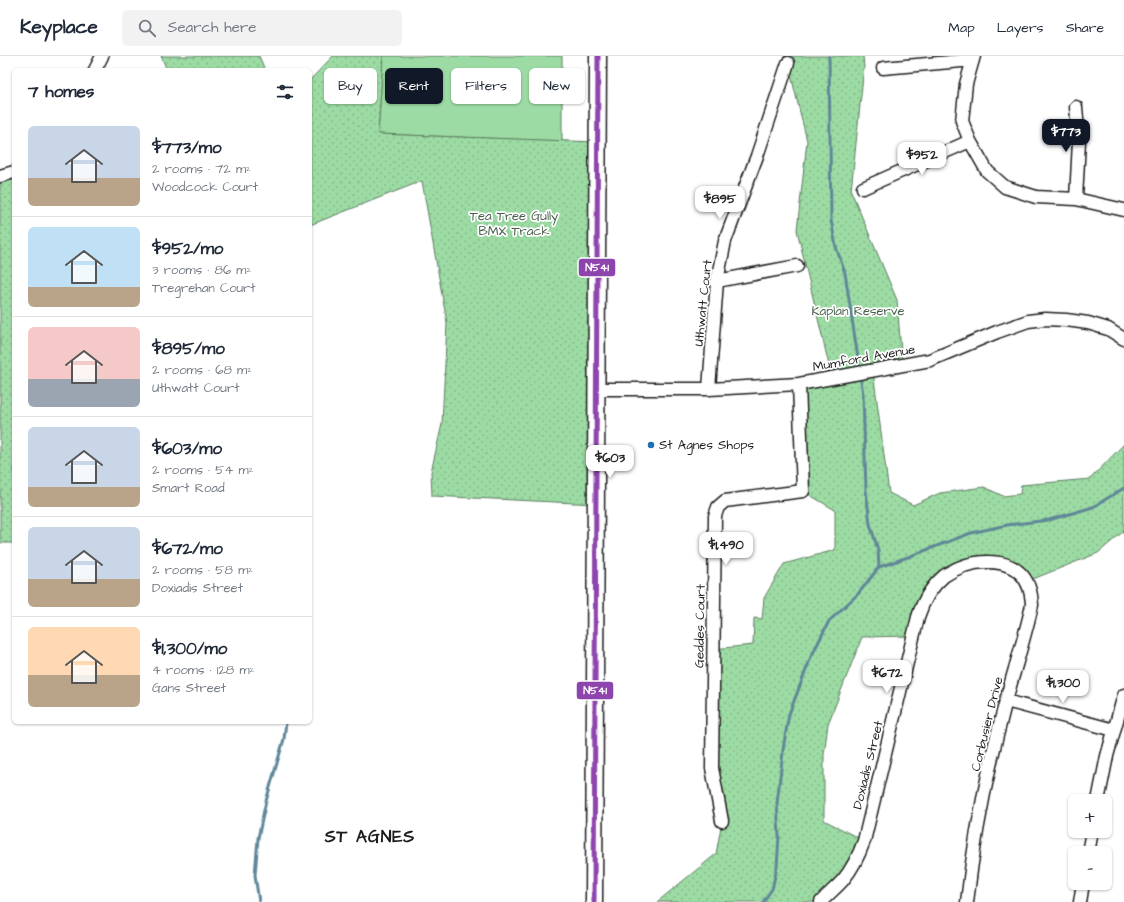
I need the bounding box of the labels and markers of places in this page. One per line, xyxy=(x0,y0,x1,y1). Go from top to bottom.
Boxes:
pin: $773 xyxy=(1042,119,1090,153)
pin: $952 xyxy=(898,142,946,176)
pin: $895 xyxy=(696,186,744,220)
place label: St Agnes Shops xyxy=(659,436,754,455)
marker: St Agnes Shops xyxy=(646,440,656,450)
pin: $603 xyxy=(586,445,634,479)
pin: $1,490 xyxy=(693,532,759,566)
pin: $672 xyxy=(863,660,911,694)
pin: $1,300 xyxy=(1030,670,1096,704)

